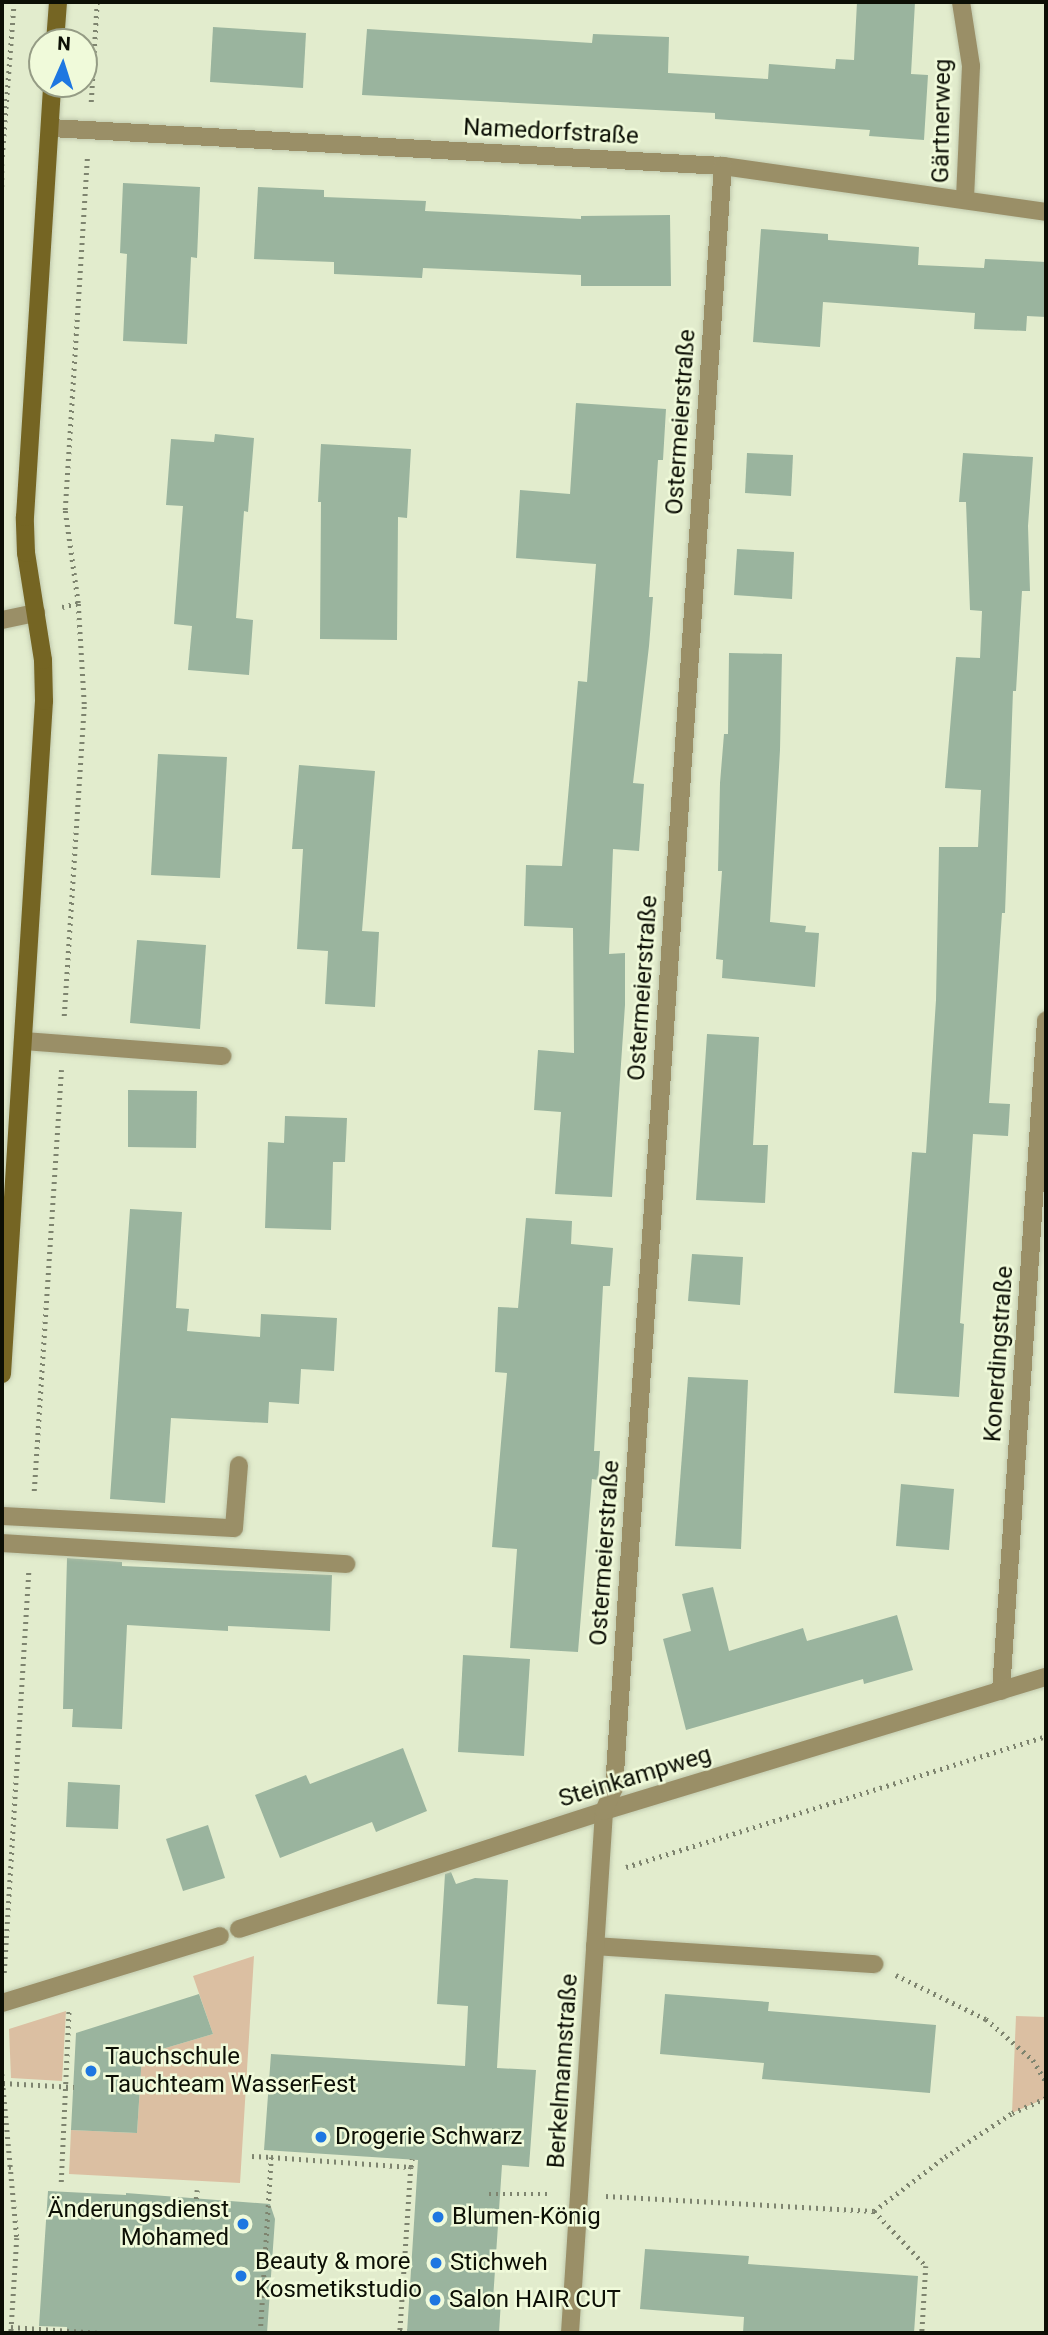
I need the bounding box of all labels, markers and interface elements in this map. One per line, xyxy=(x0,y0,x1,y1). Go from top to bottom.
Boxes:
north arrow xyxy=(28,28,98,98)
text: N xyxy=(57,32,71,55)
street label: Gärtnerweg xyxy=(927,58,957,184)
street label: Namedorfstraße xyxy=(462,113,640,151)
street label: Ostermeierstraße xyxy=(660,328,702,516)
street label: Ostermeierstraße xyxy=(622,894,664,1082)
street label: Konerdingstraße xyxy=(978,1265,1020,1443)
street label: Ostermeierstraße xyxy=(584,1459,626,1647)
street label: Steinkampweg xyxy=(555,1740,715,1814)
street label: Berkelmannstraße xyxy=(542,1973,584,2169)
place label: Tauchschule Tauchteam WasserFest xyxy=(105,2043,356,2099)
marker: Tauchschule Tauchteam WasserFest xyxy=(83,2063,99,2079)
place label: Drogerie Schwarz xyxy=(335,2123,522,2151)
marker: Drogerie Schwarz xyxy=(313,2129,329,2145)
place label: Änderungsdienst Mohamed xyxy=(48,2196,229,2252)
place label: Blumen-König xyxy=(452,2203,601,2231)
marker: Blumen-König xyxy=(430,2209,446,2225)
marker: Änderungsdienst Mohamed xyxy=(235,2216,251,2232)
place label: Beauty & more Kosmetikstudio xyxy=(255,2248,422,2304)
place label: Stichweh xyxy=(450,2249,548,2277)
marker: Stichweh xyxy=(428,2255,444,2271)
marker: Beauty & more Kosmetikstudio xyxy=(233,2268,249,2284)
place label: Salon HAIR CUT xyxy=(449,2286,621,2314)
marker: Salon HAIR CUT xyxy=(427,2292,443,2308)

